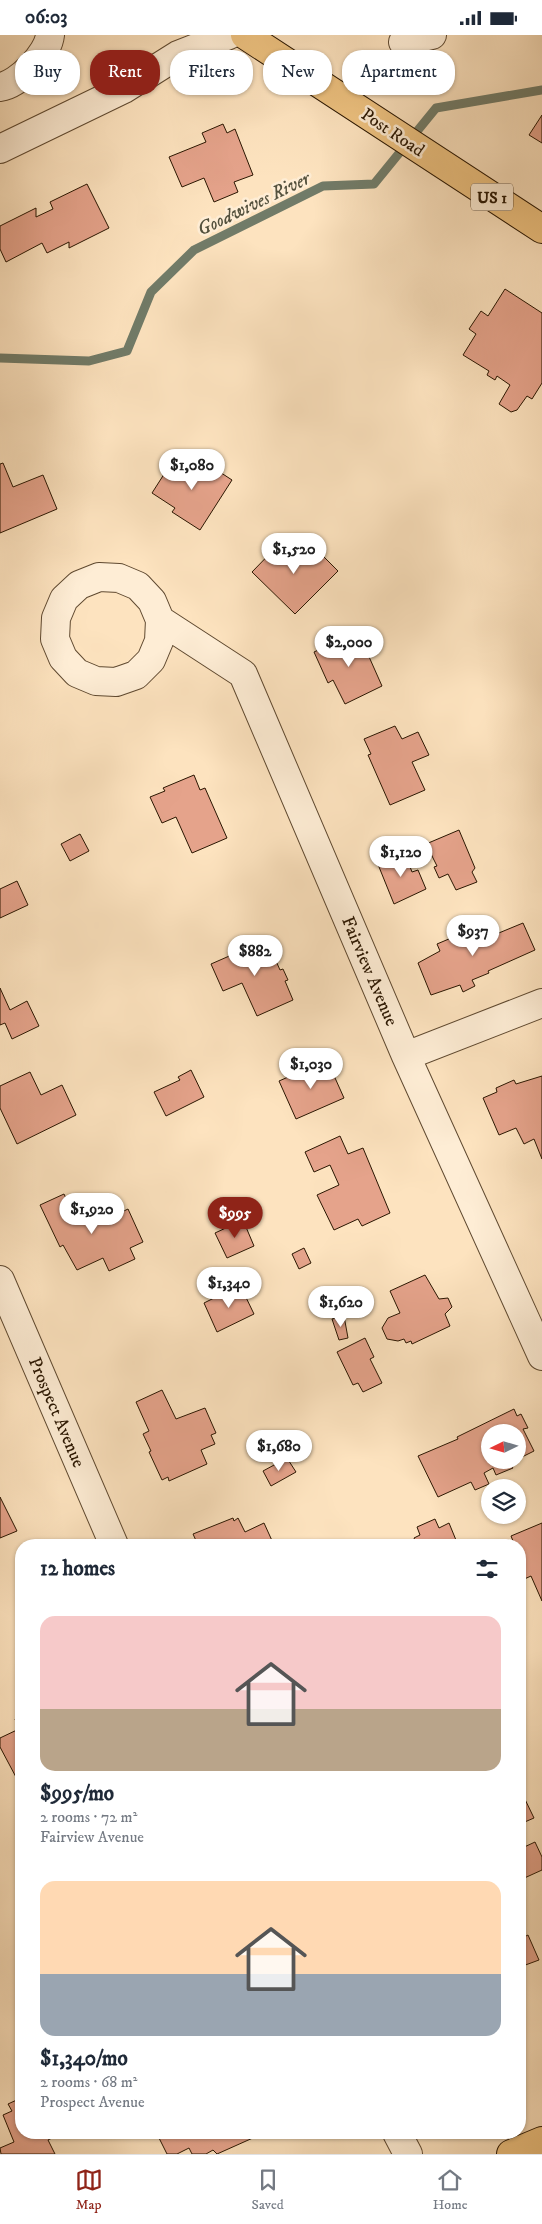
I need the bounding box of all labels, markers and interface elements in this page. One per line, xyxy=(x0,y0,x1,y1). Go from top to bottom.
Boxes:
text: 06:03 xyxy=(25,6,67,29)
chip: Buy xyxy=(15,50,80,95)
chip: Rent xyxy=(90,50,160,95)
chip: Filters xyxy=(170,50,253,95)
chip: New xyxy=(263,50,332,95)
chip: Apartment xyxy=(342,50,455,95)
street label: Post Road xyxy=(357,104,428,162)
water label: Goodwives River xyxy=(194,166,316,241)
road number: US 1 xyxy=(471,183,513,211)
pin: $1,080 xyxy=(151,449,233,491)
text: $1,080 xyxy=(170,455,214,475)
pin: $1,520 xyxy=(253,533,335,575)
text: $1,520 xyxy=(272,539,316,559)
pin: $2,000 xyxy=(308,625,390,668)
text: $2,000 xyxy=(326,632,372,652)
pin: $1,120 xyxy=(360,835,442,878)
text: $1,120 xyxy=(380,842,422,862)
street label: Fairview Avenue xyxy=(336,913,402,1030)
pin: $937 xyxy=(443,915,503,957)
text: $937 xyxy=(457,921,489,941)
pin: $882 xyxy=(225,935,285,977)
text: $882 xyxy=(239,941,271,961)
pin: $1,030 xyxy=(270,1047,352,1090)
text: $1,030 xyxy=(290,1054,332,1074)
pin: $1,920 xyxy=(51,1193,133,1235)
pin: $995 xyxy=(205,1197,265,1239)
text: $1,920 xyxy=(70,1199,114,1219)
text: $995 xyxy=(219,1203,251,1223)
pin: $1,340 xyxy=(188,1267,270,1309)
text: $1,340 xyxy=(208,1273,250,1293)
pin: $1,620 xyxy=(300,1285,382,1328)
text: $1,620 xyxy=(319,1292,363,1312)
street label: Prospect Avenue xyxy=(23,1354,89,1471)
north arrow xyxy=(481,1424,526,1469)
map controls xyxy=(481,1424,526,1524)
pin: $1,680 xyxy=(238,1429,320,1472)
text: $1,680 xyxy=(257,1436,301,1456)
button: layers xyxy=(481,1479,526,1524)
icon: filters xyxy=(473,1555,501,1583)
text: 12 homes xyxy=(40,1556,115,1582)
icon: home xyxy=(226,1649,316,1739)
text: $995/mo xyxy=(40,1781,114,1807)
text: 2 rooms · 72 m² xyxy=(40,1807,137,1827)
text: Fairview Avenue xyxy=(40,1827,144,1847)
icon: home xyxy=(226,1914,316,2004)
text: $1,340/mo xyxy=(40,2046,128,2072)
text: 2 rooms · 68 m² xyxy=(40,2072,137,2092)
text: Prospect Avenue xyxy=(40,2092,145,2112)
tab: Map xyxy=(75,2166,103,2214)
tab: Saved xyxy=(252,2166,284,2214)
tab: Home xyxy=(433,2166,467,2214)

